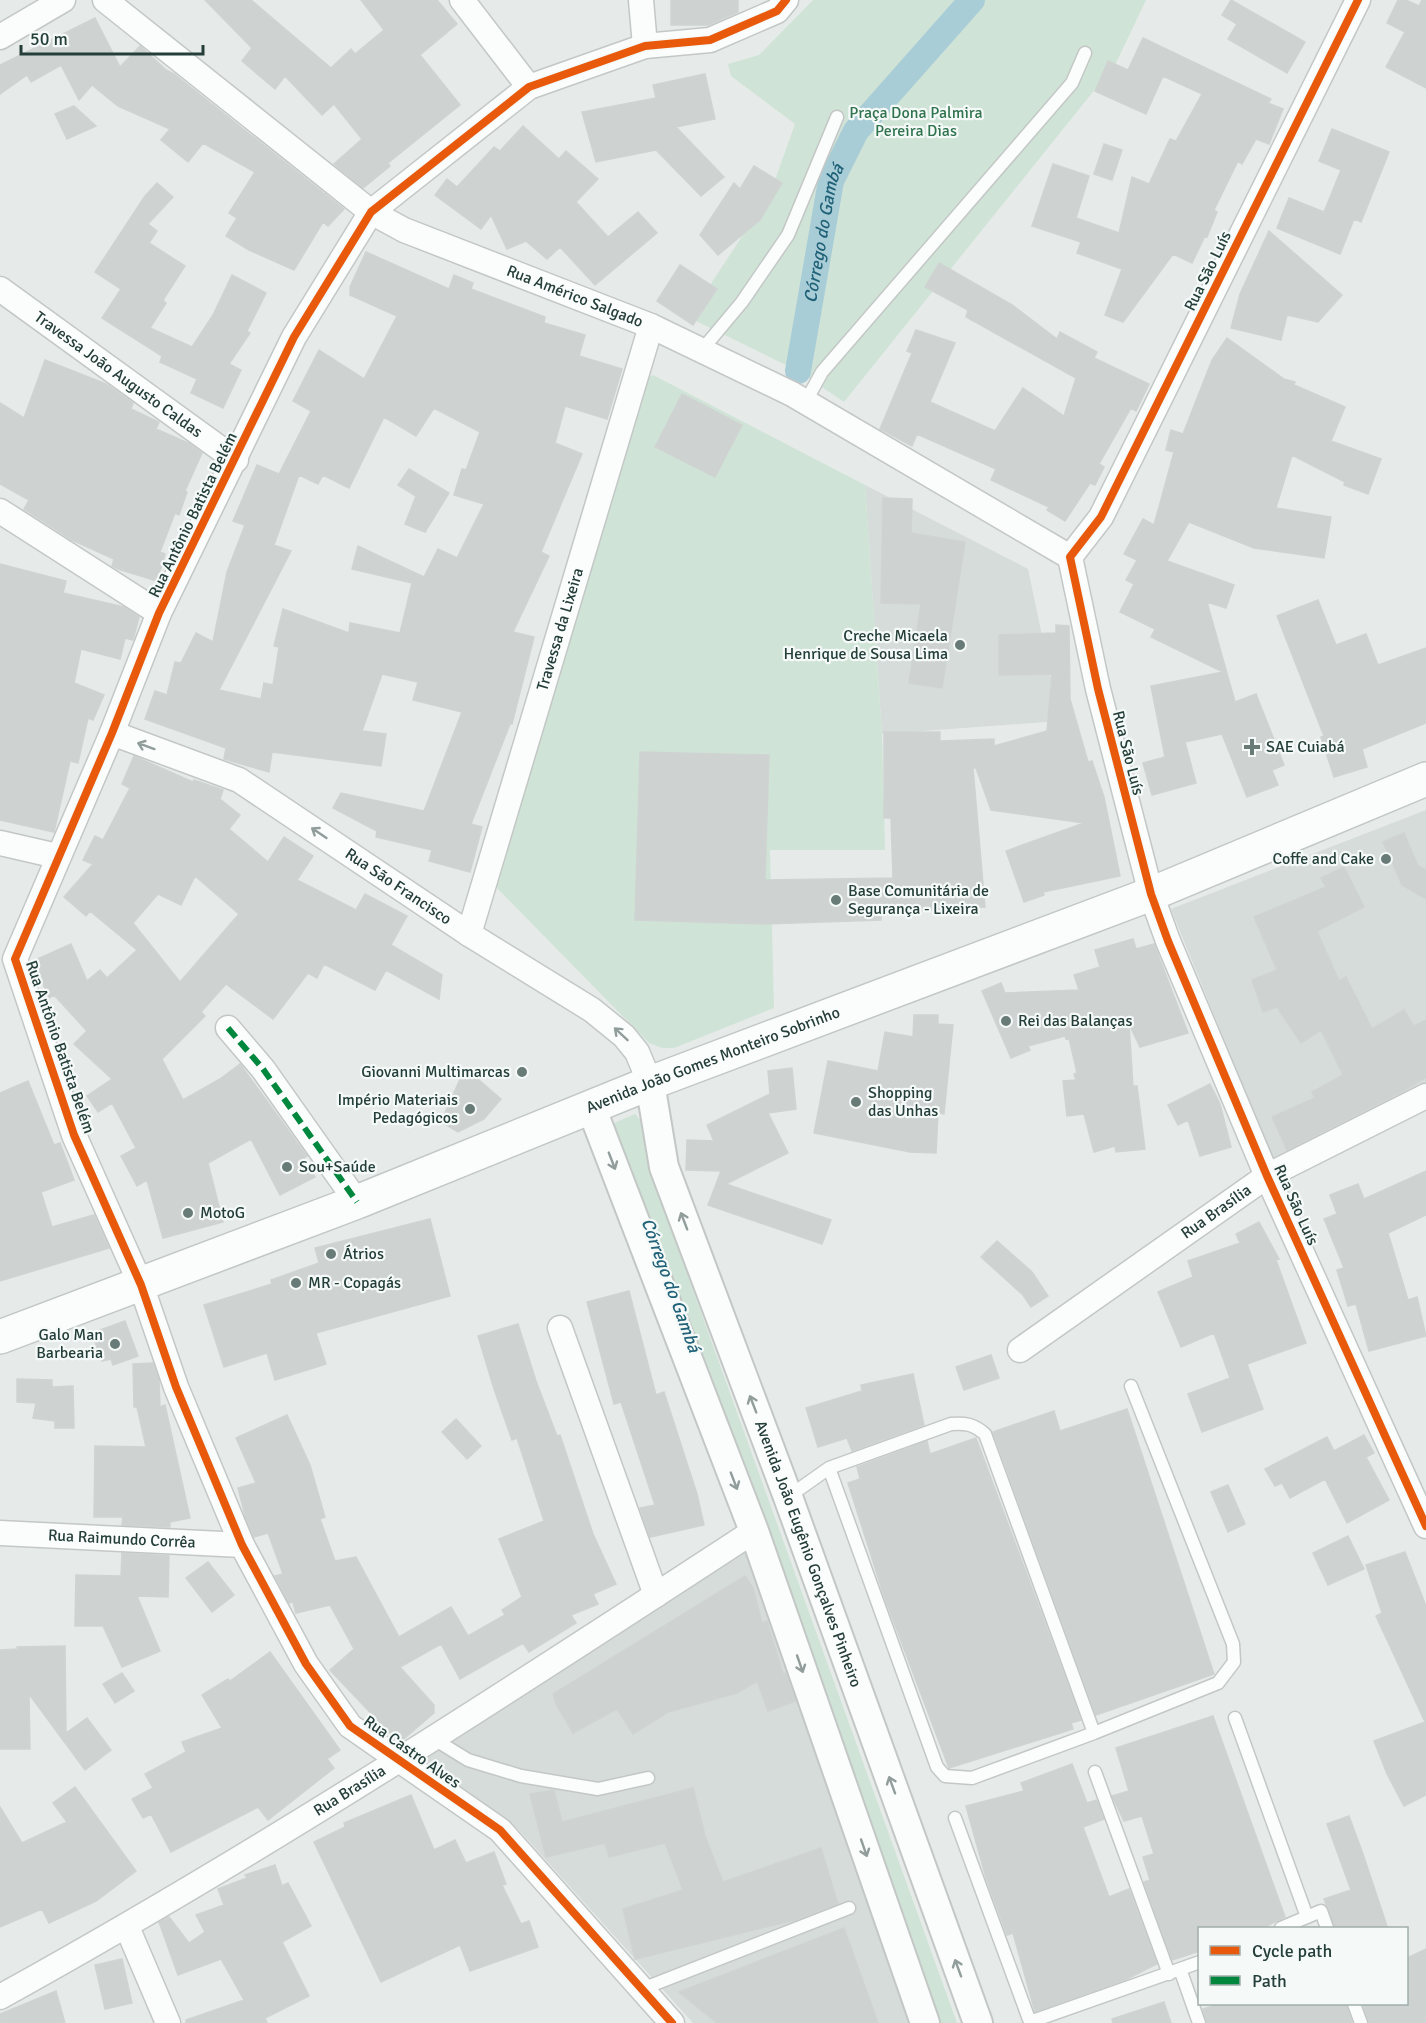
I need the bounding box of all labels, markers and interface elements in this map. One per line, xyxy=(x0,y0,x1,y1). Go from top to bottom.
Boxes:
scale bar xyxy=(21,18,202,56)
text: 50 m xyxy=(30,28,68,50)
park label: Praça Dona Palmira Pereira Dias xyxy=(849,103,983,141)
water label: Córrego do Gambá xyxy=(799,159,849,305)
street label: Rua São Luís xyxy=(1180,228,1236,314)
street label: Rua Américo Salgado xyxy=(504,261,646,332)
street label: Travessa João Augusto Caldas xyxy=(30,307,206,442)
street label: Rua Antônio Batista Belém xyxy=(144,429,242,601)
street label: Travessa da Lixeira xyxy=(532,566,588,693)
place label: Creche Micaela Henrique de Sousa Lima xyxy=(783,626,948,664)
marker: Creche Micaela Henrique de Sousa Lima xyxy=(953,638,967,652)
street label: Rua São Luís xyxy=(1108,709,1148,797)
place label: SAE Cuiabá xyxy=(1266,737,1345,757)
marker: SAE Cuiabá xyxy=(1243,738,1261,756)
one-way arrow xyxy=(137,739,156,750)
one-way arrow xyxy=(311,827,328,839)
street label: Rua São Francisco xyxy=(341,844,455,929)
place label: Coffe and Cake xyxy=(1272,849,1374,869)
marker: Coffe and Cake xyxy=(1379,852,1393,866)
place label: Base Comunitária de Segurança - Lixeira xyxy=(848,881,989,919)
marker: Base Comunitária de Segurança - Lixeira xyxy=(829,893,843,907)
street label: Rua Antônio Batista Belém xyxy=(21,958,99,1136)
street label: Avenida João Gomes Monteiro Sobrinho xyxy=(583,1002,843,1118)
place label: Rei das Balanças xyxy=(1018,1011,1132,1031)
marker: Rei das Balanças xyxy=(999,1014,1013,1028)
one-way arrow xyxy=(614,1027,629,1041)
place label: Giovanni Multimarcas xyxy=(361,1062,510,1082)
marker: Giovanni Multimarcas xyxy=(515,1065,529,1079)
place label: Shopping das Unhas xyxy=(868,1083,938,1121)
place label: Império Materiais Pedagógicos xyxy=(337,1090,458,1128)
marker: Shopping das Unhas xyxy=(849,1095,863,1109)
marker: Império Materiais Pedagógicos xyxy=(463,1102,477,1116)
one-way arrow xyxy=(607,1152,618,1170)
place label: Sou+Saúde xyxy=(299,1157,376,1177)
marker: Sou+Saúde xyxy=(280,1160,294,1174)
street label: Rua São Luís xyxy=(1269,1161,1323,1249)
street label: Rua Brasília xyxy=(1177,1180,1255,1243)
place label: MotoG xyxy=(200,1203,245,1223)
marker: MotoG xyxy=(181,1206,195,1220)
one-way arrow xyxy=(678,1213,689,1231)
water label: Córrego do Gambá xyxy=(636,1215,706,1356)
place label: Átrios xyxy=(343,1244,384,1264)
marker: Átrios xyxy=(324,1247,338,1261)
place label: MR - Copagás xyxy=(308,1273,401,1293)
marker: MR - Copagás xyxy=(289,1276,303,1290)
place label: Galo Man Barbearia xyxy=(36,1325,103,1363)
marker: Galo Man Barbearia xyxy=(108,1337,122,1351)
one-way arrow xyxy=(747,1395,758,1414)
street label: Avenida João Eugênio Gonçalves Pinheiro xyxy=(750,1418,866,1690)
one-way arrow xyxy=(730,1471,741,1490)
street label: Rua Raimundo Corrêa xyxy=(48,1525,196,1553)
one-way arrow xyxy=(796,1654,807,1673)
street label: Rua Castro Alves xyxy=(360,1711,464,1793)
street label: Rua Brasília xyxy=(310,1761,390,1821)
one-way arrow xyxy=(885,1776,896,1794)
one-way arrow xyxy=(860,1839,871,1857)
legend xyxy=(1198,1927,1408,2005)
text: Cycle path xyxy=(1252,1940,1332,1962)
one-way arrow xyxy=(951,1959,962,1978)
text: Path xyxy=(1252,1970,1287,1992)

